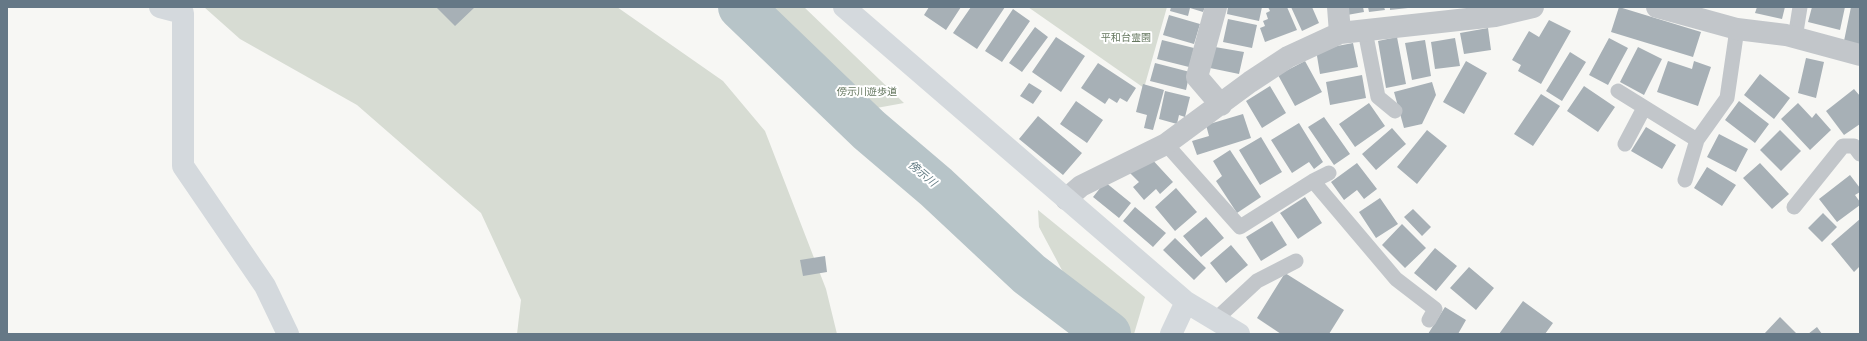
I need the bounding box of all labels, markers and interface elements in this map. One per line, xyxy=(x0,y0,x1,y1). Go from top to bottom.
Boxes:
park label: 平和台霊園 xyxy=(1101,32,1151,44)
park label: 傍示川遊歩道 xyxy=(837,86,897,98)
water label: 傍示川 xyxy=(905,158,939,190)

